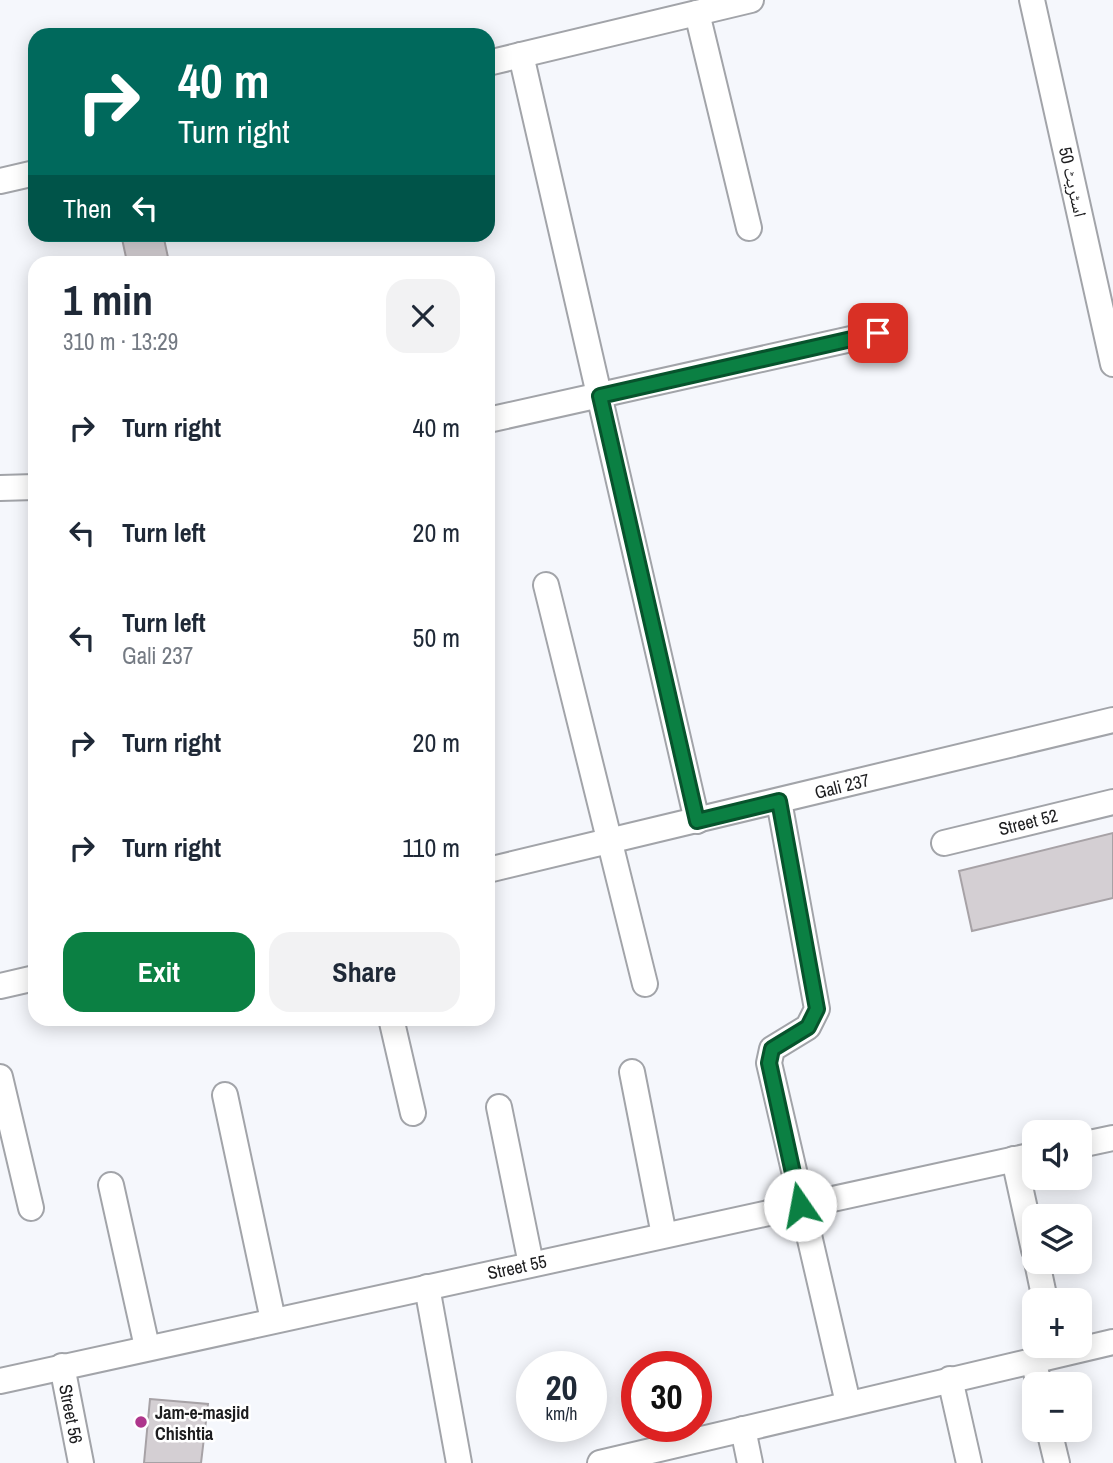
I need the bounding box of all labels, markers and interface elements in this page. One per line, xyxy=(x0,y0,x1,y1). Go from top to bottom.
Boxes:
text: 40 m xyxy=(178,47,270,113)
icon: right xyxy=(63,56,154,147)
text: Turn right xyxy=(178,110,290,153)
street label: اسٹریٹ 50 xyxy=(1053,144,1093,220)
icon: left xyxy=(126,189,164,227)
text: Then xyxy=(63,191,112,226)
text: 1 min xyxy=(63,272,153,328)
button: close xyxy=(386,279,460,353)
pin xyxy=(848,303,908,363)
icon: arrive xyxy=(859,314,897,352)
text: 310 m · 13:29 xyxy=(63,326,178,357)
icon: right xyxy=(63,409,101,447)
text: Turn right xyxy=(122,410,221,445)
text: 40 m xyxy=(413,410,460,445)
icon: left xyxy=(63,514,101,552)
text: Turn left xyxy=(122,515,206,550)
text: 20 m xyxy=(413,515,460,550)
text: Turn left xyxy=(122,605,206,640)
icon: left xyxy=(63,619,101,657)
text: 50 m xyxy=(413,620,460,655)
text: Gali 237 xyxy=(122,640,193,671)
icon: right xyxy=(63,724,101,762)
text: Turn right xyxy=(122,725,221,760)
text: 20 m xyxy=(413,725,460,760)
street label: Gali 237 xyxy=(812,767,872,805)
street label: Street 52 xyxy=(996,803,1060,841)
icon: right xyxy=(63,829,101,867)
text: Turn right xyxy=(122,830,221,865)
text: 110 m xyxy=(402,830,460,865)
button: Exit xyxy=(63,932,255,1012)
button: Share xyxy=(269,932,460,1012)
map controls xyxy=(1022,1120,1092,1442)
button: sound xyxy=(1022,1120,1092,1190)
position arrow xyxy=(763,1168,837,1242)
button: layers xyxy=(1022,1204,1092,1274)
street label: Street 55 xyxy=(485,1249,549,1285)
button: + xyxy=(1022,1288,1092,1358)
speed limit sign: 30 xyxy=(621,1351,712,1442)
text: 20 xyxy=(546,1364,577,1411)
button: − xyxy=(1022,1372,1092,1442)
street label: Street 56 xyxy=(53,1382,89,1446)
place label: Jam-e-masjid Chishtia xyxy=(155,1400,249,1446)
text: km/h xyxy=(546,1401,578,1426)
marker: Jam-e-masjid Chishtia xyxy=(133,1414,149,1430)

